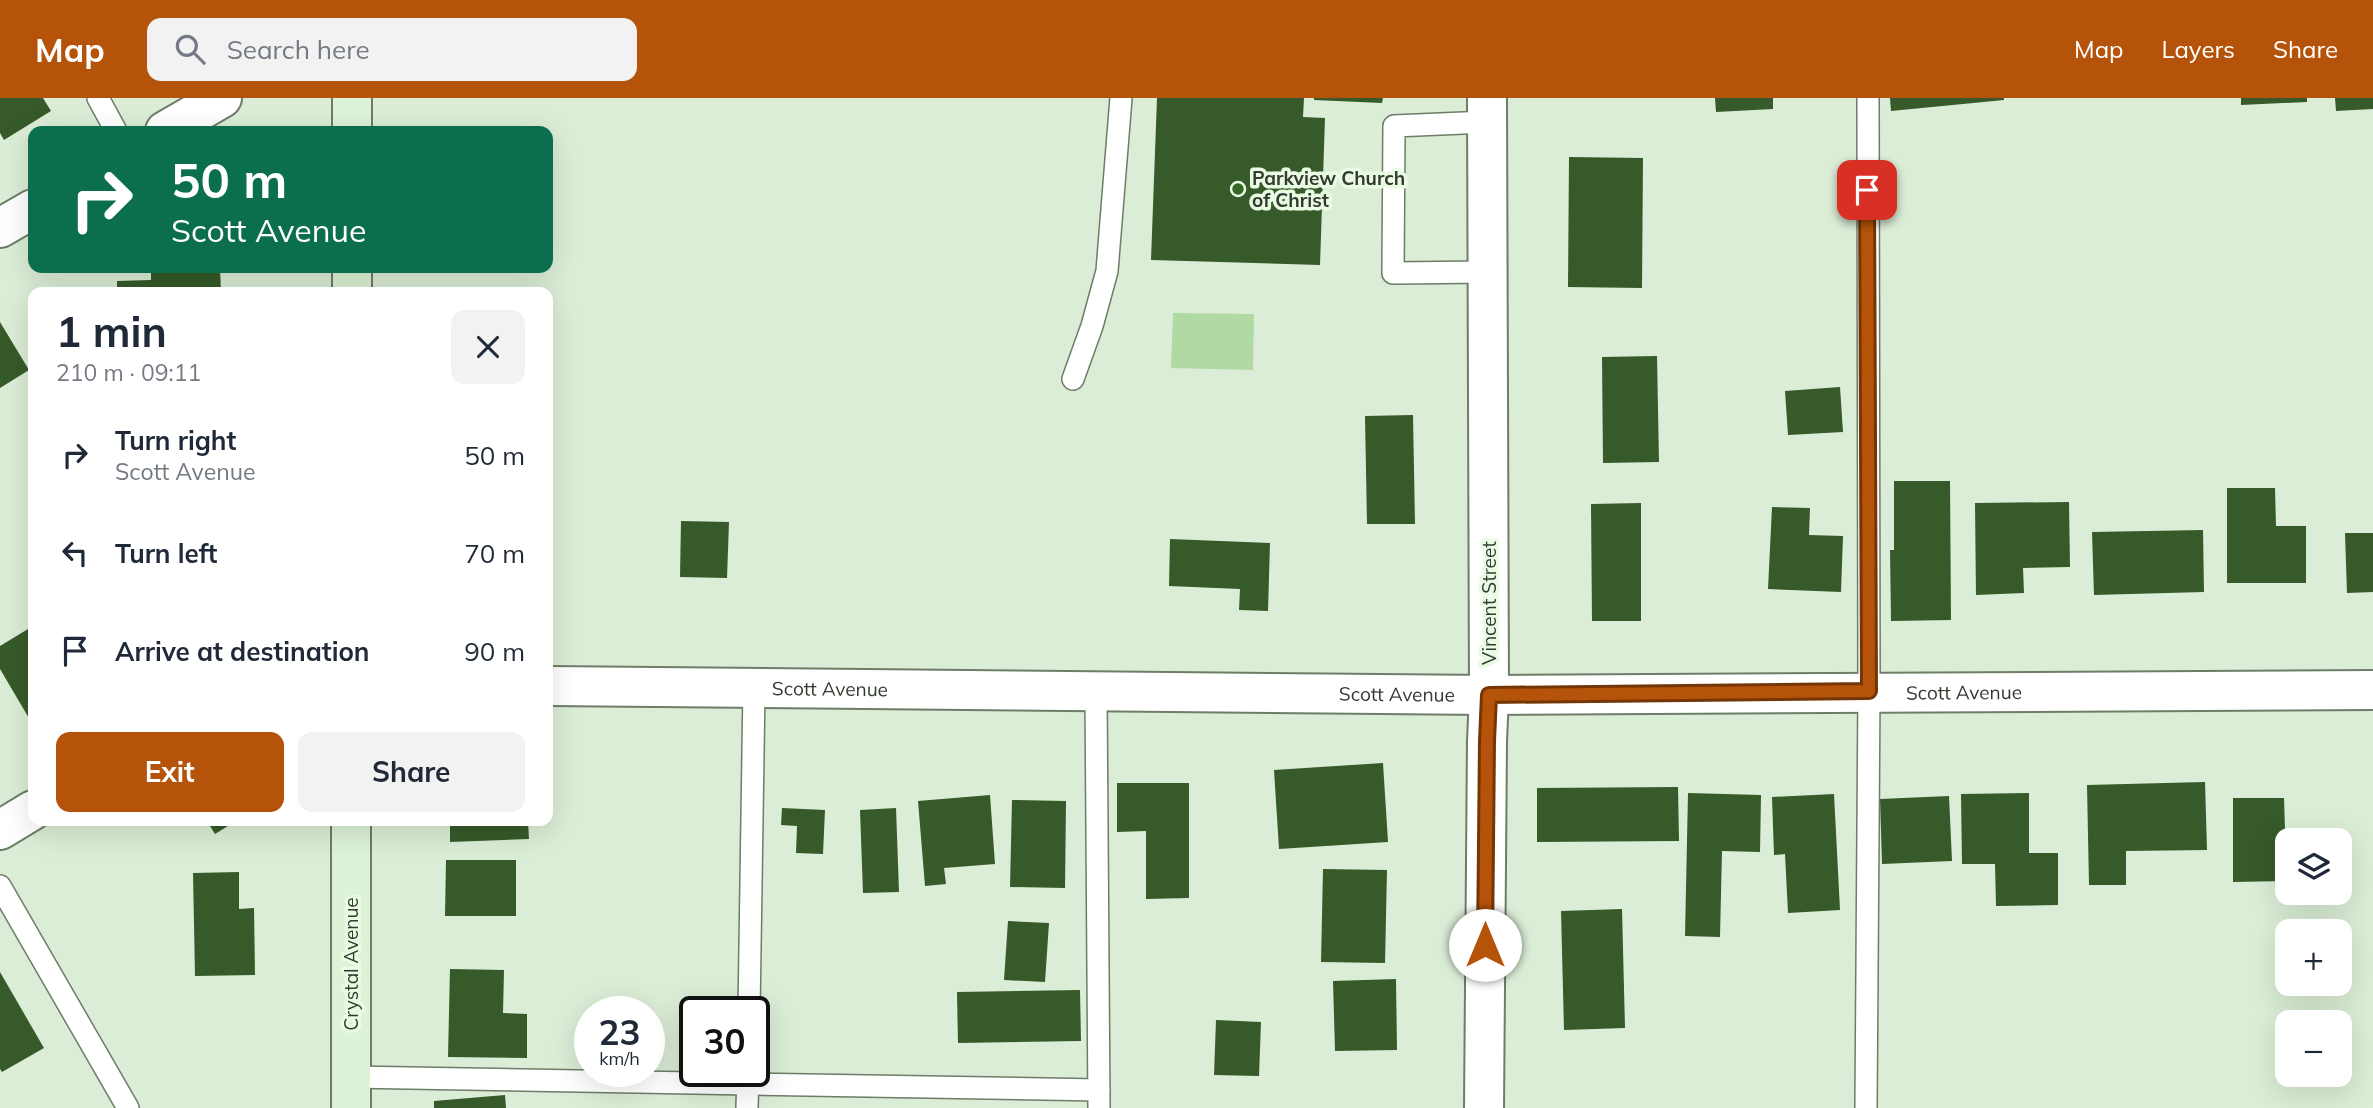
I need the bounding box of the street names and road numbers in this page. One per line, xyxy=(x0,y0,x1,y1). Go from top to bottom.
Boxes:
street label: Vincent Street xyxy=(1477,541,1501,665)
street label: Scott Avenue xyxy=(772,676,888,701)
street label: Scott Avenue xyxy=(1906,680,2022,705)
street label: Scott Avenue xyxy=(1339,682,1455,707)
street label: Crystal Avenue xyxy=(339,897,363,1031)

